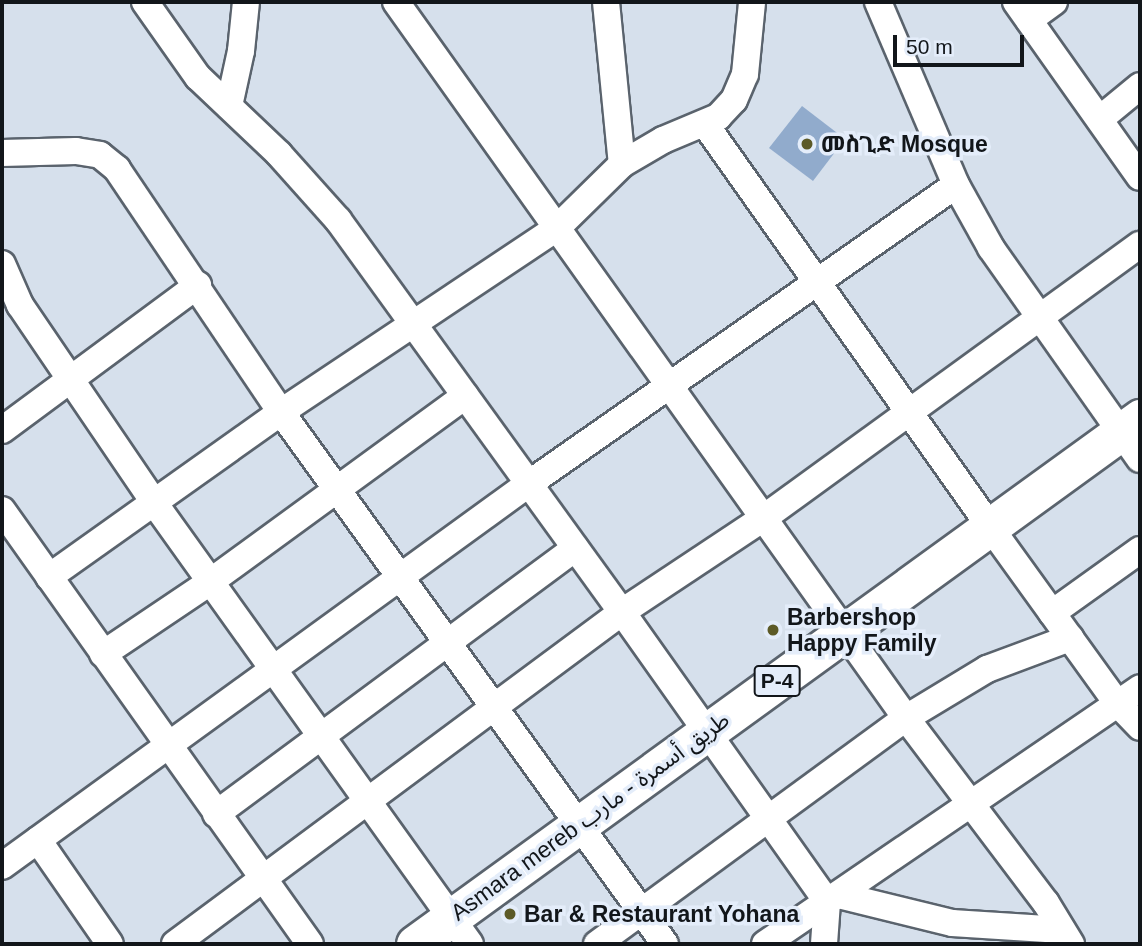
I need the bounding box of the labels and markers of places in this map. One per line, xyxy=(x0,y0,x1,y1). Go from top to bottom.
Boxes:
place label: መስጊድ Mosque xyxy=(821,130,988,158)
marker: መስጊድ Mosque xyxy=(799,136,815,152)
place label: Barbershop Happy Family xyxy=(787,603,937,657)
marker: Barbershop Happy Family xyxy=(765,622,781,638)
place label: Bar & Restaurant Yohana xyxy=(524,900,800,928)
marker: Bar & Restaurant Yohana xyxy=(502,906,518,922)

